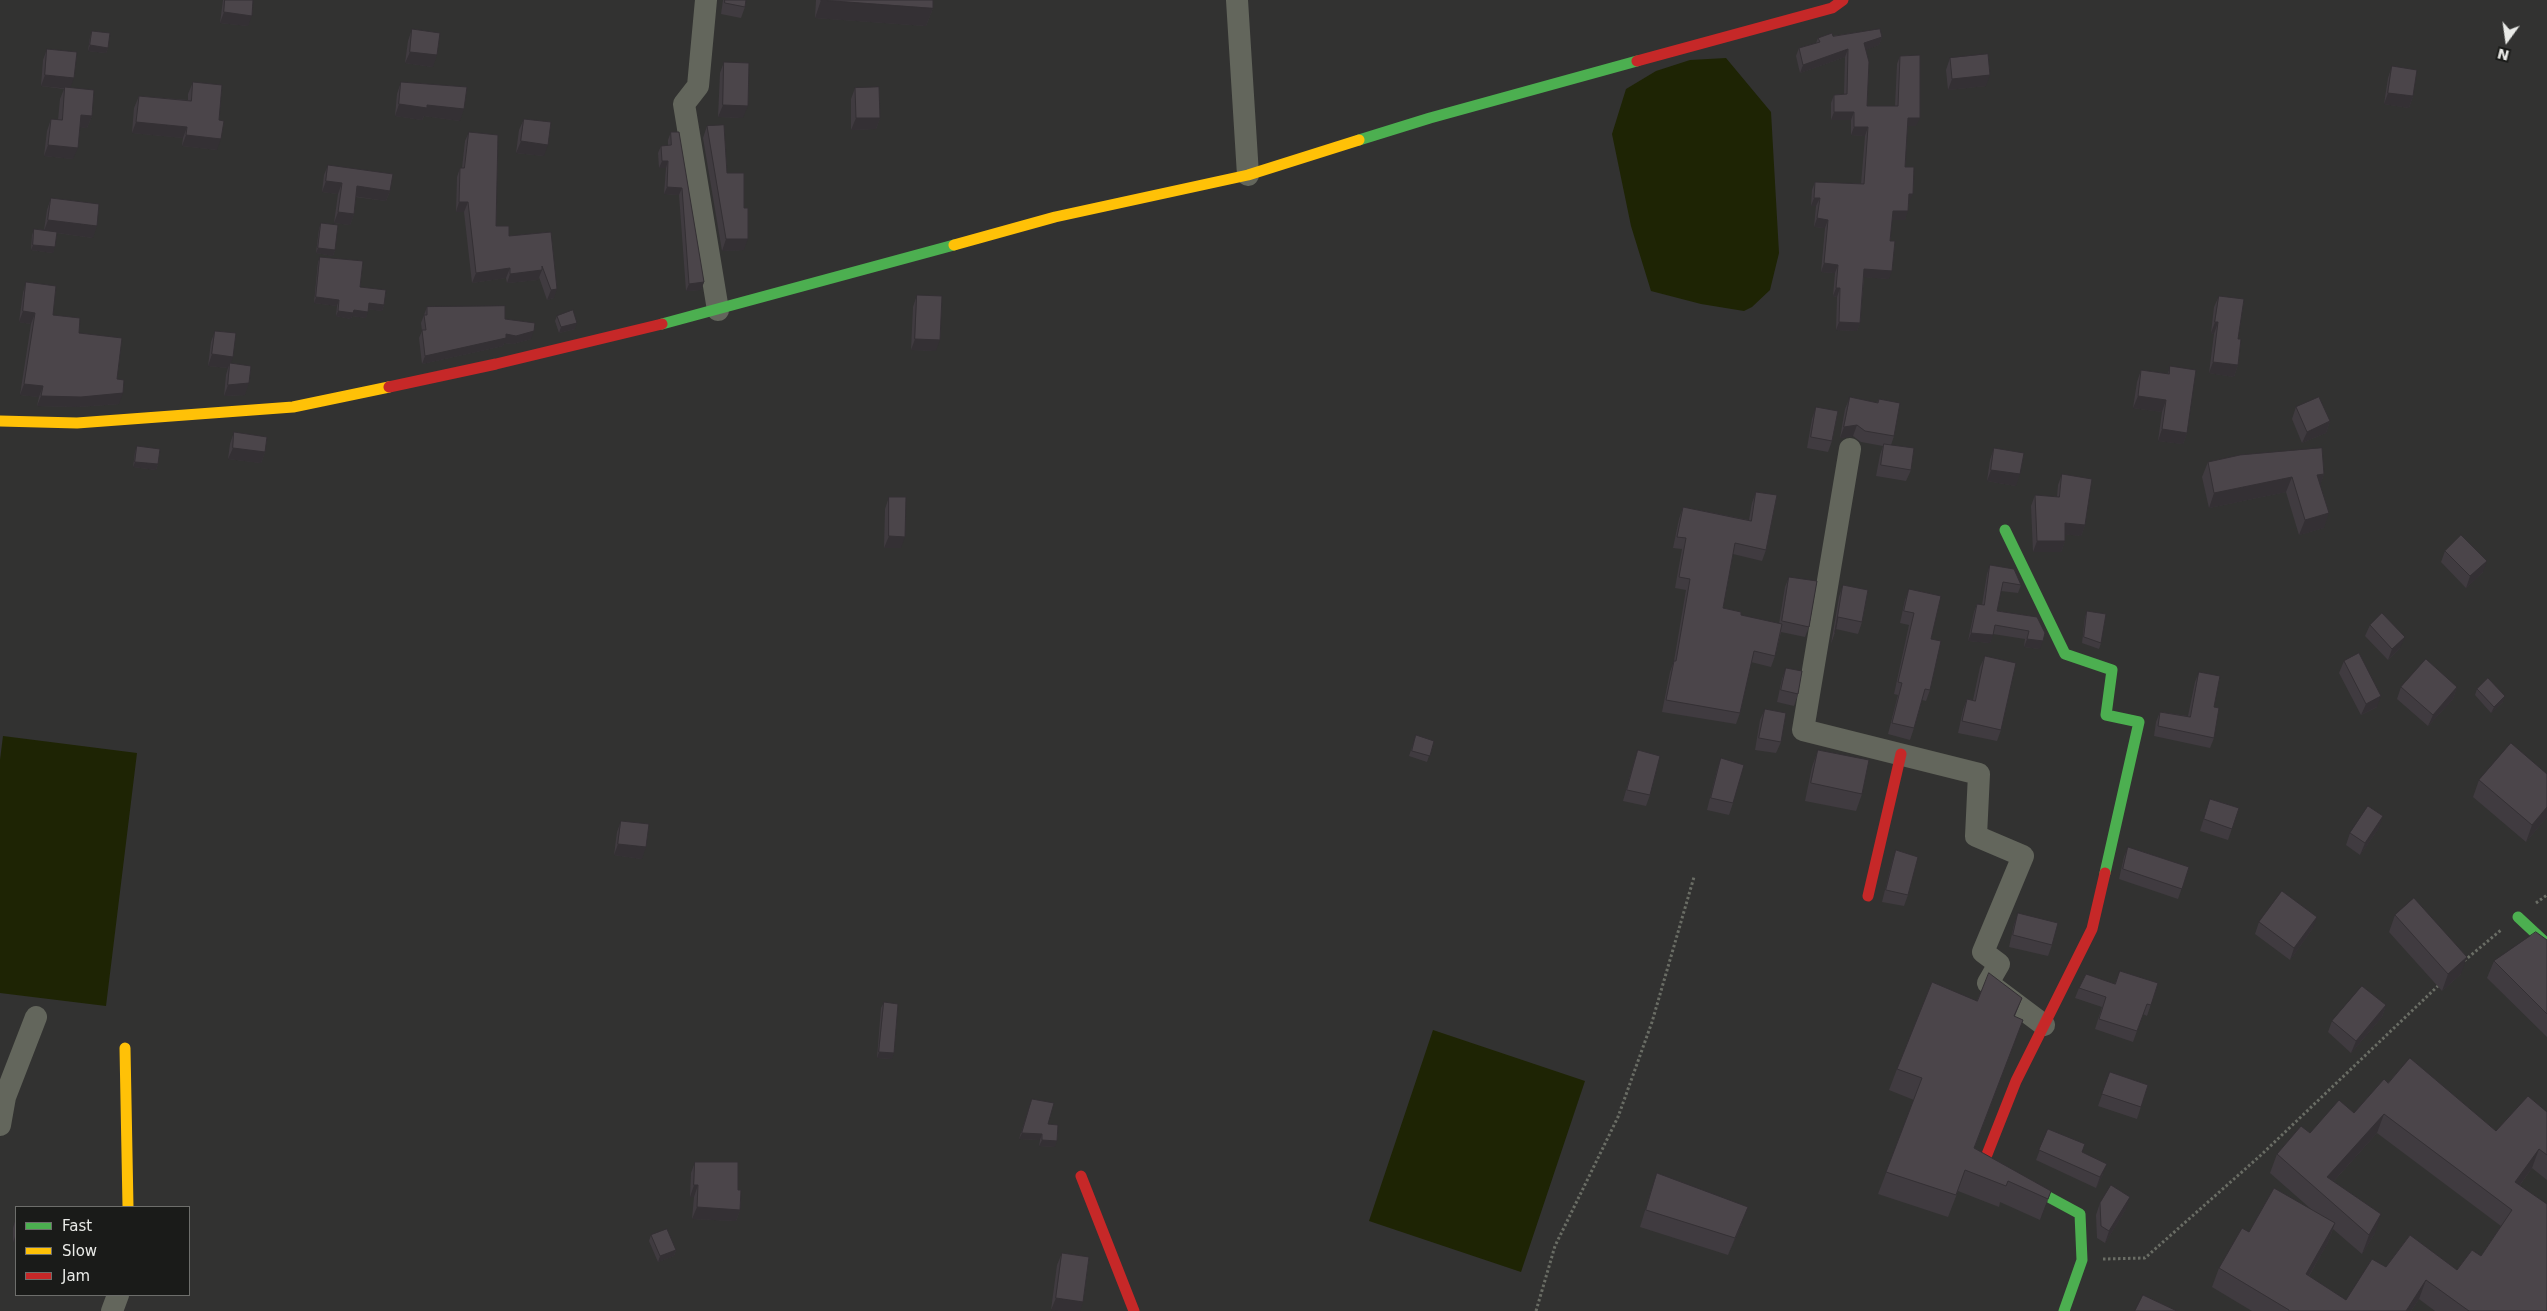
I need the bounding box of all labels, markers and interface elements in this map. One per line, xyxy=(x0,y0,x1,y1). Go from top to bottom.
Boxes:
north arrow xyxy=(2482,15,2532,65)
text: N xyxy=(2496,45,2511,64)
legend xyxy=(15,1206,190,1296)
text: Fast xyxy=(62,1217,92,1235)
text: Slow xyxy=(62,1242,97,1260)
text: Jam xyxy=(62,1267,90,1285)

